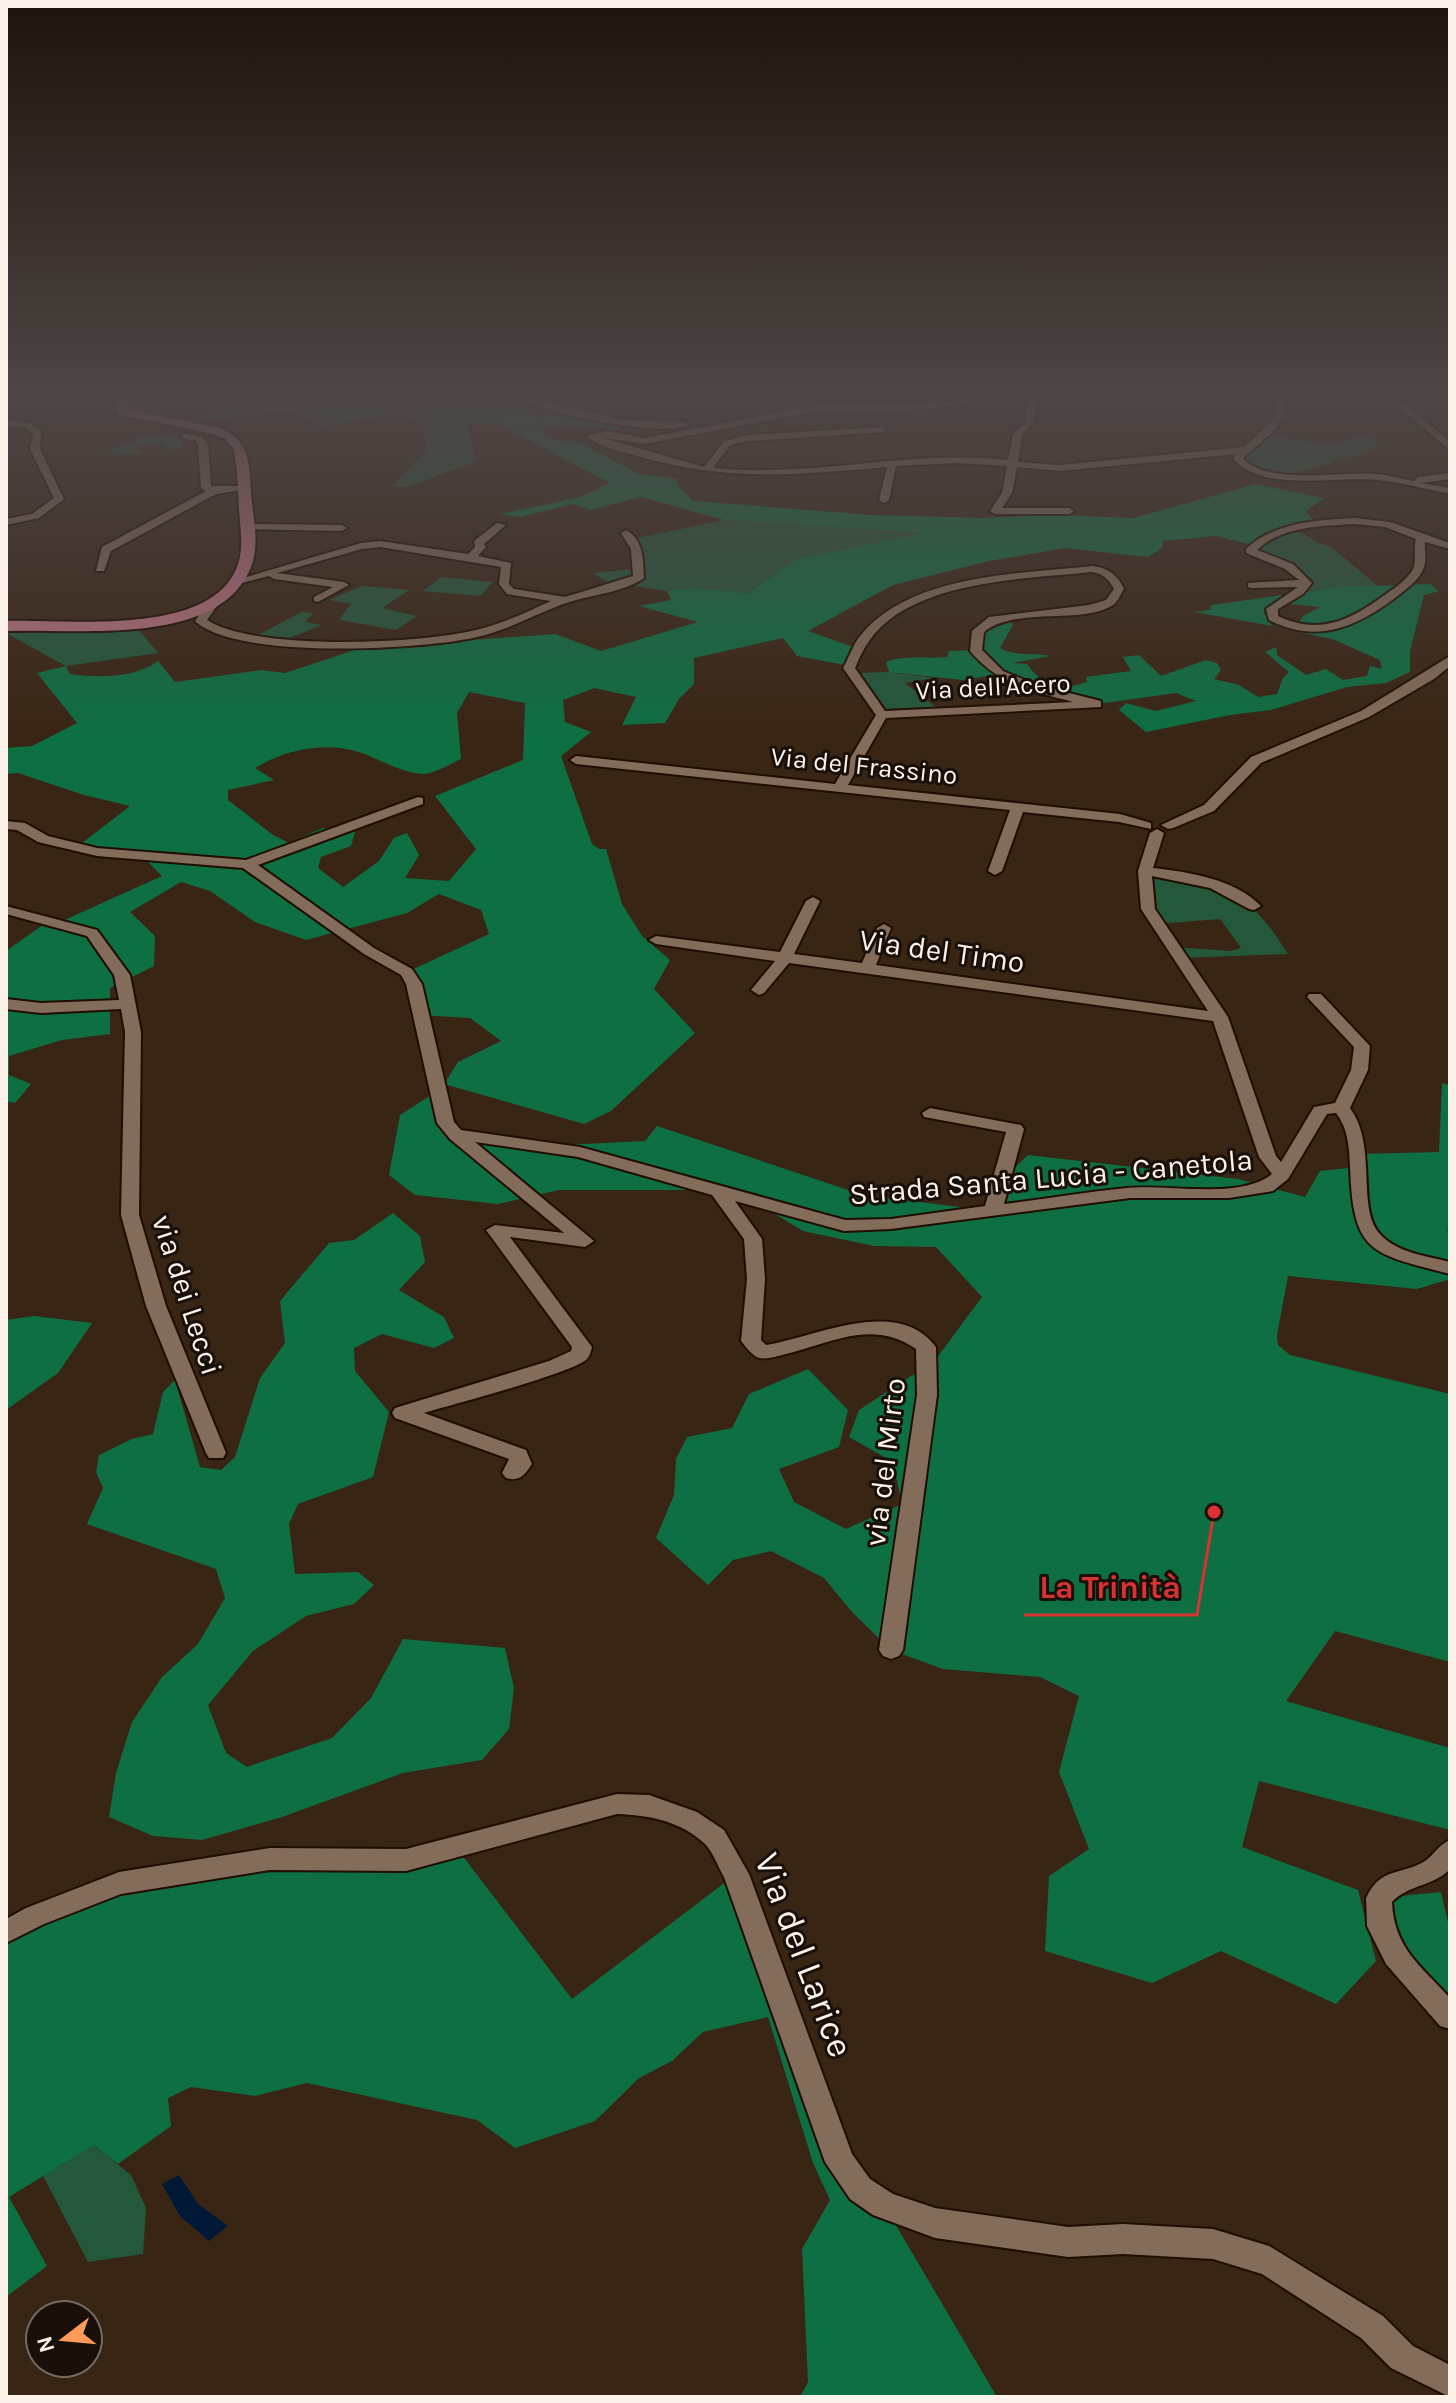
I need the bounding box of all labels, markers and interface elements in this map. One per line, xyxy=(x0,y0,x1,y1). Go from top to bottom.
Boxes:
street label: Via dell'Acero xyxy=(915,667,1071,707)
street label: Via del Frassino xyxy=(769,741,959,791)
street label: Via del Timo xyxy=(857,922,1027,980)
street label: Strada Santa Lucia - Canetola xyxy=(848,1141,1254,1213)
street label: via dei Lecci xyxy=(144,1210,230,1380)
street label: via del Mirto xyxy=(857,1376,913,1548)
callout: La Trinità xyxy=(1024,1559,1197,1615)
text: La Trinità xyxy=(1039,1569,1181,1606)
street label: Via del Larice xyxy=(746,1847,862,2063)
north arrow xyxy=(24,2299,104,2379)
text: N xyxy=(31,2333,60,2355)

